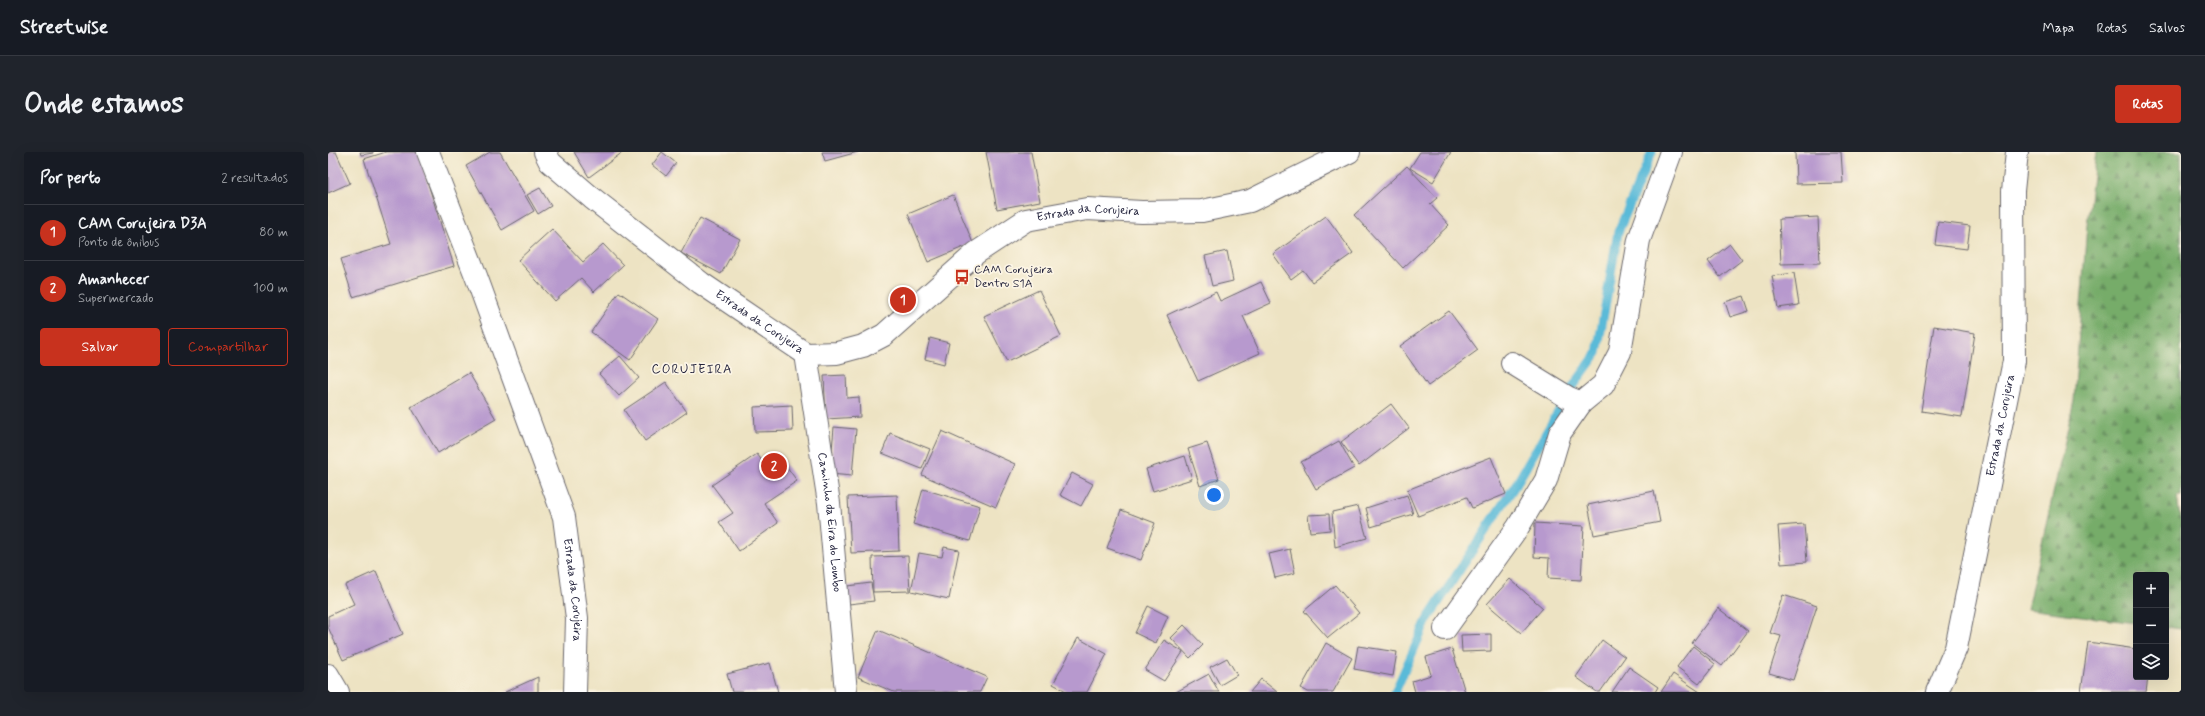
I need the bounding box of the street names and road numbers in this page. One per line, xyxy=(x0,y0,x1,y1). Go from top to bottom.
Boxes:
street label: Estrada da Corujeira xyxy=(1035,201,1140,226)
street label: Estrada da Corujeira xyxy=(712,287,807,358)
street label: Estrada da Corujeira xyxy=(1983,373,2019,478)
street label: Caminho da Eira do Lombo xyxy=(813,451,845,593)
street label: Estrada da Corujeira xyxy=(559,537,585,642)

